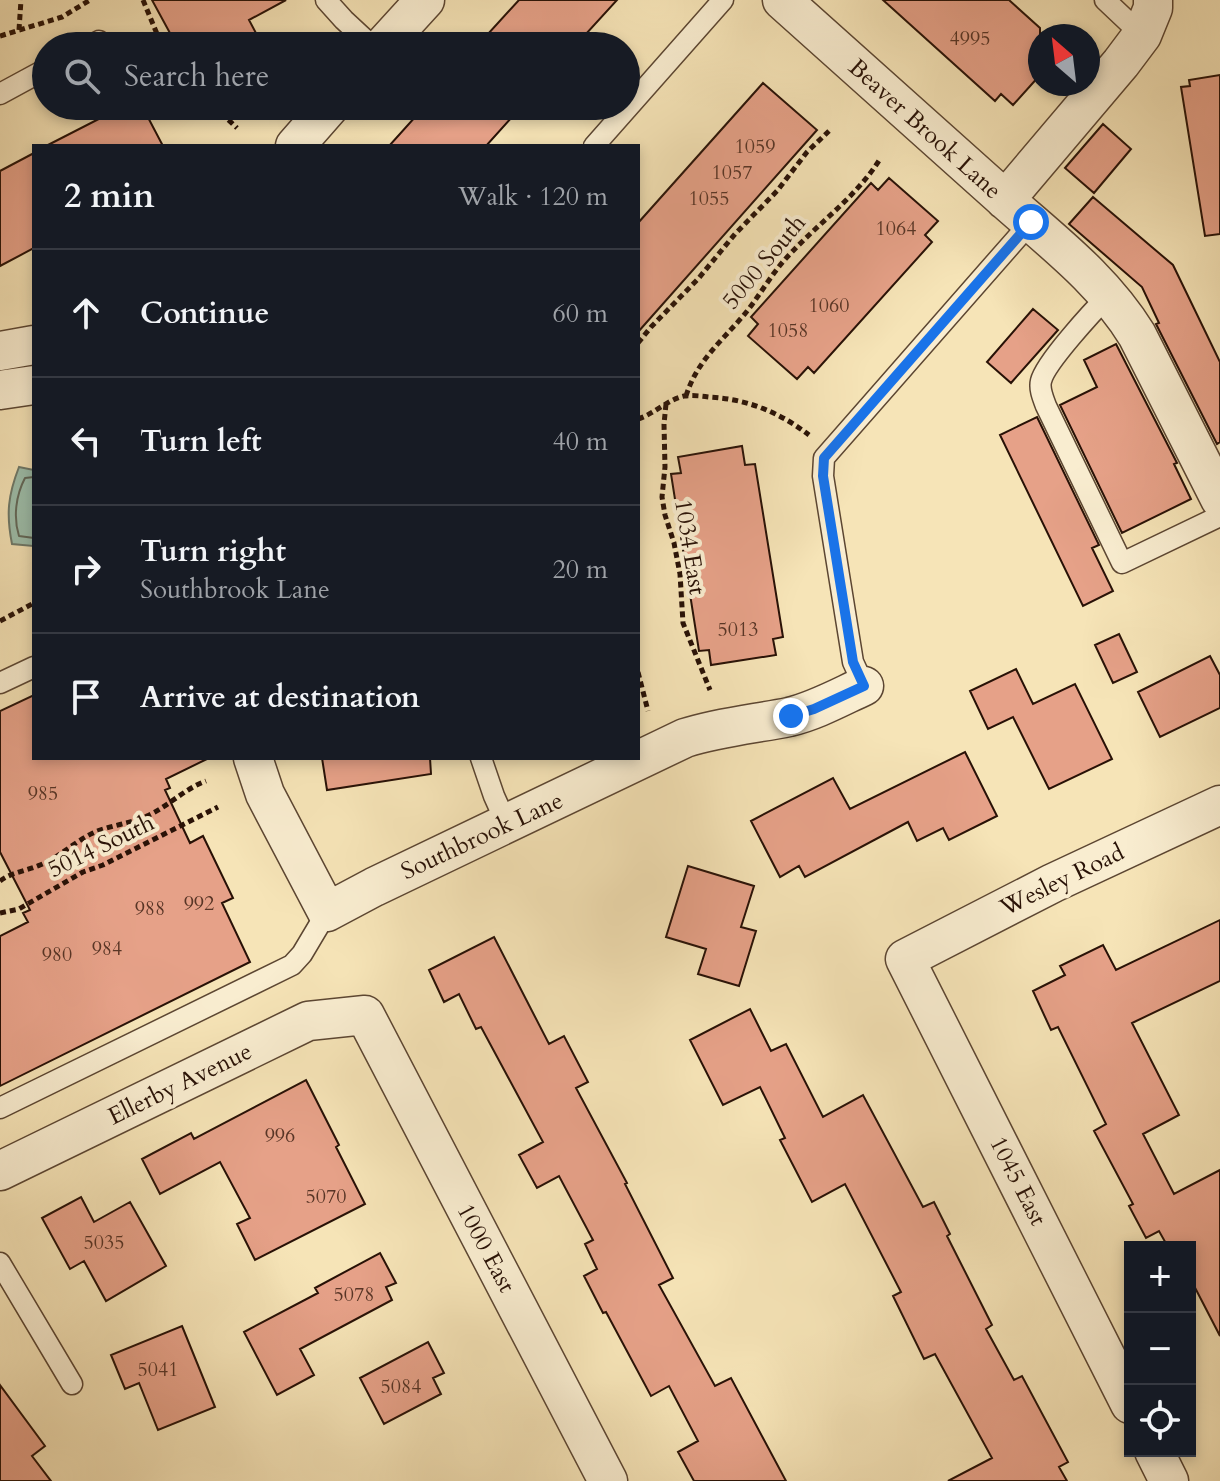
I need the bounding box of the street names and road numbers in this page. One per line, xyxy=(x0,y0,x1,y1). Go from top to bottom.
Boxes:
street label: Beaver Brook Lane xyxy=(841,51,1009,207)
street label: 5000 South xyxy=(715,208,813,316)
street label: 1034 East xyxy=(666,497,714,598)
street label: Southbrook Lane xyxy=(396,784,568,888)
street label: 5014 South xyxy=(42,806,160,886)
street label: Wesley Road xyxy=(994,836,1130,925)
street label: Ellerby Avenue xyxy=(102,1035,258,1133)
street label: 1045 East xyxy=(981,1131,1055,1232)
street label: 1000 East xyxy=(449,1198,523,1299)

